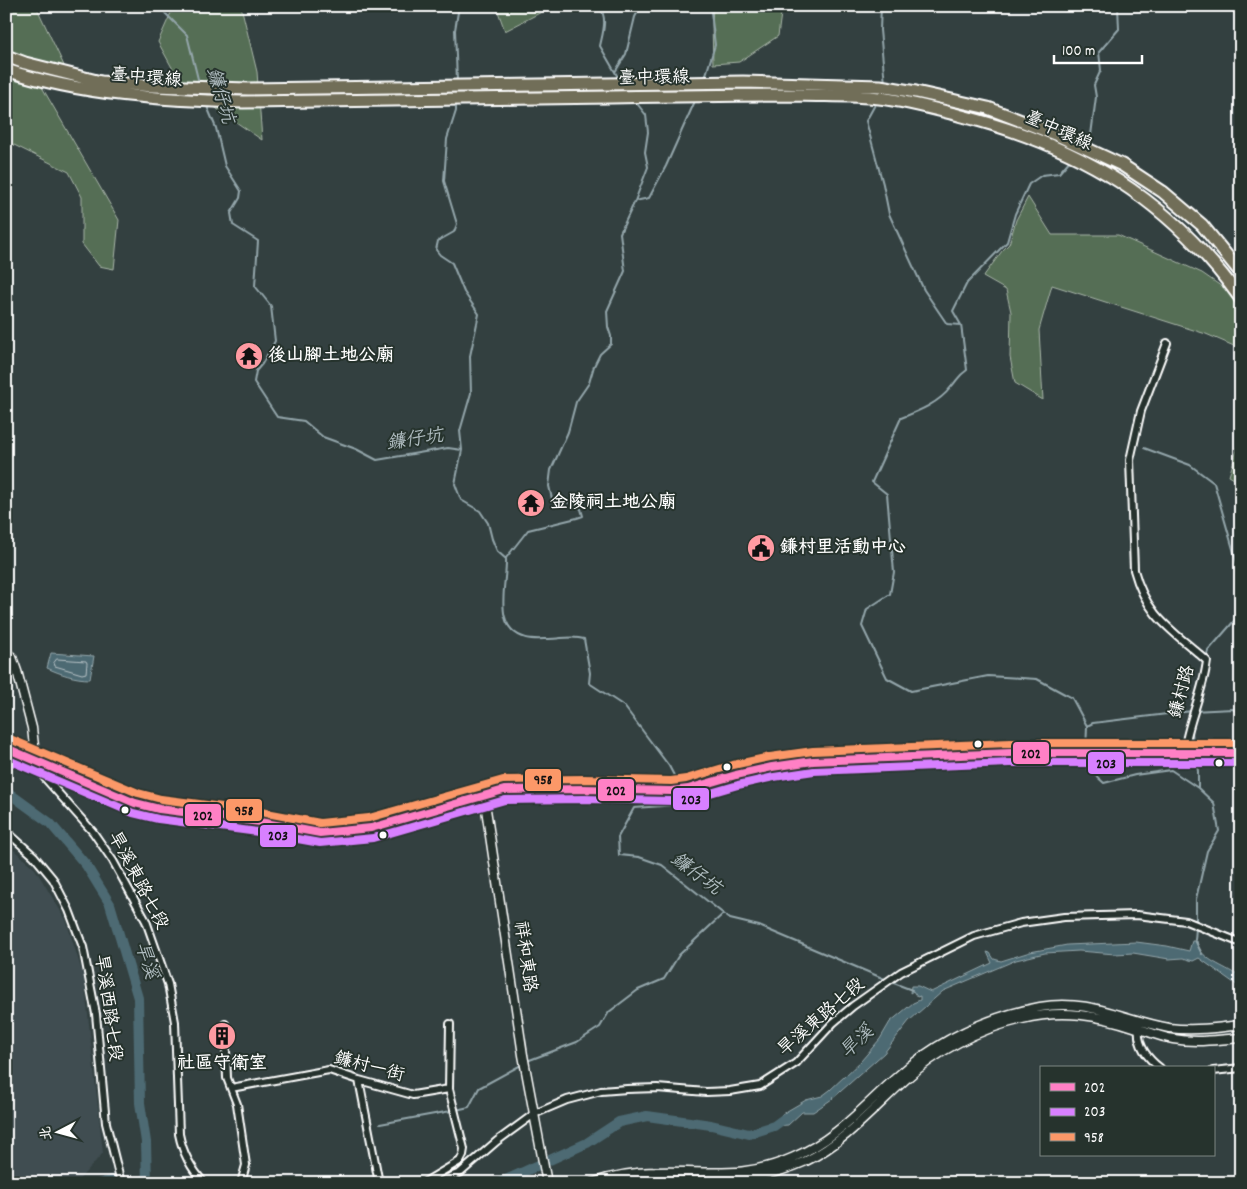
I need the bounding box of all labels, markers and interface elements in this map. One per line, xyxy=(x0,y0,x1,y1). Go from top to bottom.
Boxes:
scale bar xyxy=(1054,32,1142,64)
text: 100 m xyxy=(1062,41,1095,63)
street label: 臺中環線 xyxy=(109,63,183,95)
water label: 鐮仔坑 xyxy=(198,65,240,129)
street label: 臺中環線 xyxy=(618,66,690,92)
street label: 臺中環線 xyxy=(1020,106,1096,158)
temple icon: 後山腳土地公廟 xyxy=(234,341,264,371)
place label: 後山腳土地公廟 xyxy=(268,344,394,369)
water label: 鐮仔坑 xyxy=(385,423,447,458)
temple icon: 金陵祠土地公廟 xyxy=(516,488,546,518)
place label: 金陵祠土地公廟 xyxy=(550,491,676,516)
public building icon: 鎌村里活動中心 xyxy=(746,533,776,563)
place label: 鎌村里活動中心 xyxy=(780,536,906,561)
street label: 鎌村路 xyxy=(1164,663,1202,721)
unlabelled marker xyxy=(973,739,983,749)
line badge: 202 xyxy=(1012,741,1050,765)
text: 202 xyxy=(1021,745,1041,765)
line badge: 203 xyxy=(1087,751,1125,775)
text: 203 xyxy=(1096,755,1116,775)
unlabelled marker xyxy=(1214,758,1224,768)
unlabelled marker xyxy=(722,762,732,772)
line badge: 958 xyxy=(524,768,562,792)
text: 958 xyxy=(534,771,553,791)
line badge: 202 xyxy=(597,778,635,802)
text: 202 xyxy=(606,782,626,802)
line badge: 203 xyxy=(672,787,710,811)
text: 203 xyxy=(681,791,701,811)
line badge: 958 xyxy=(225,798,263,822)
text: 958 xyxy=(235,802,254,822)
line badge: 202 xyxy=(184,803,222,827)
unlabelled marker xyxy=(120,805,130,815)
text: 202 xyxy=(193,807,213,827)
line badge: 203 xyxy=(259,824,297,848)
street label: 旱溪東路七段 xyxy=(101,827,173,935)
text: 203 xyxy=(268,827,288,847)
unlabelled marker xyxy=(378,830,388,840)
water label: 鐮仔坑 xyxy=(664,847,727,904)
street label: 祥和東路 xyxy=(507,920,541,994)
water label: 旱溪 xyxy=(127,939,164,984)
street label: 旱溪西路七段 xyxy=(87,953,127,1063)
street label: 旱溪東路七段 xyxy=(774,974,870,1062)
building icon: 社區守衛室 xyxy=(207,1021,237,1051)
water label: 旱溪 xyxy=(836,1022,880,1064)
street label: 鐮村一街 xyxy=(331,1047,407,1089)
place label: 社區守衛室 xyxy=(177,1052,267,1077)
legend xyxy=(1040,1066,1214,1156)
text: 202 xyxy=(1084,1078,1105,1100)
text: 203 xyxy=(1084,1102,1105,1124)
north arrow xyxy=(32,1106,82,1156)
text: 北 xyxy=(36,1125,58,1141)
text: 958 xyxy=(1084,1128,1104,1150)

